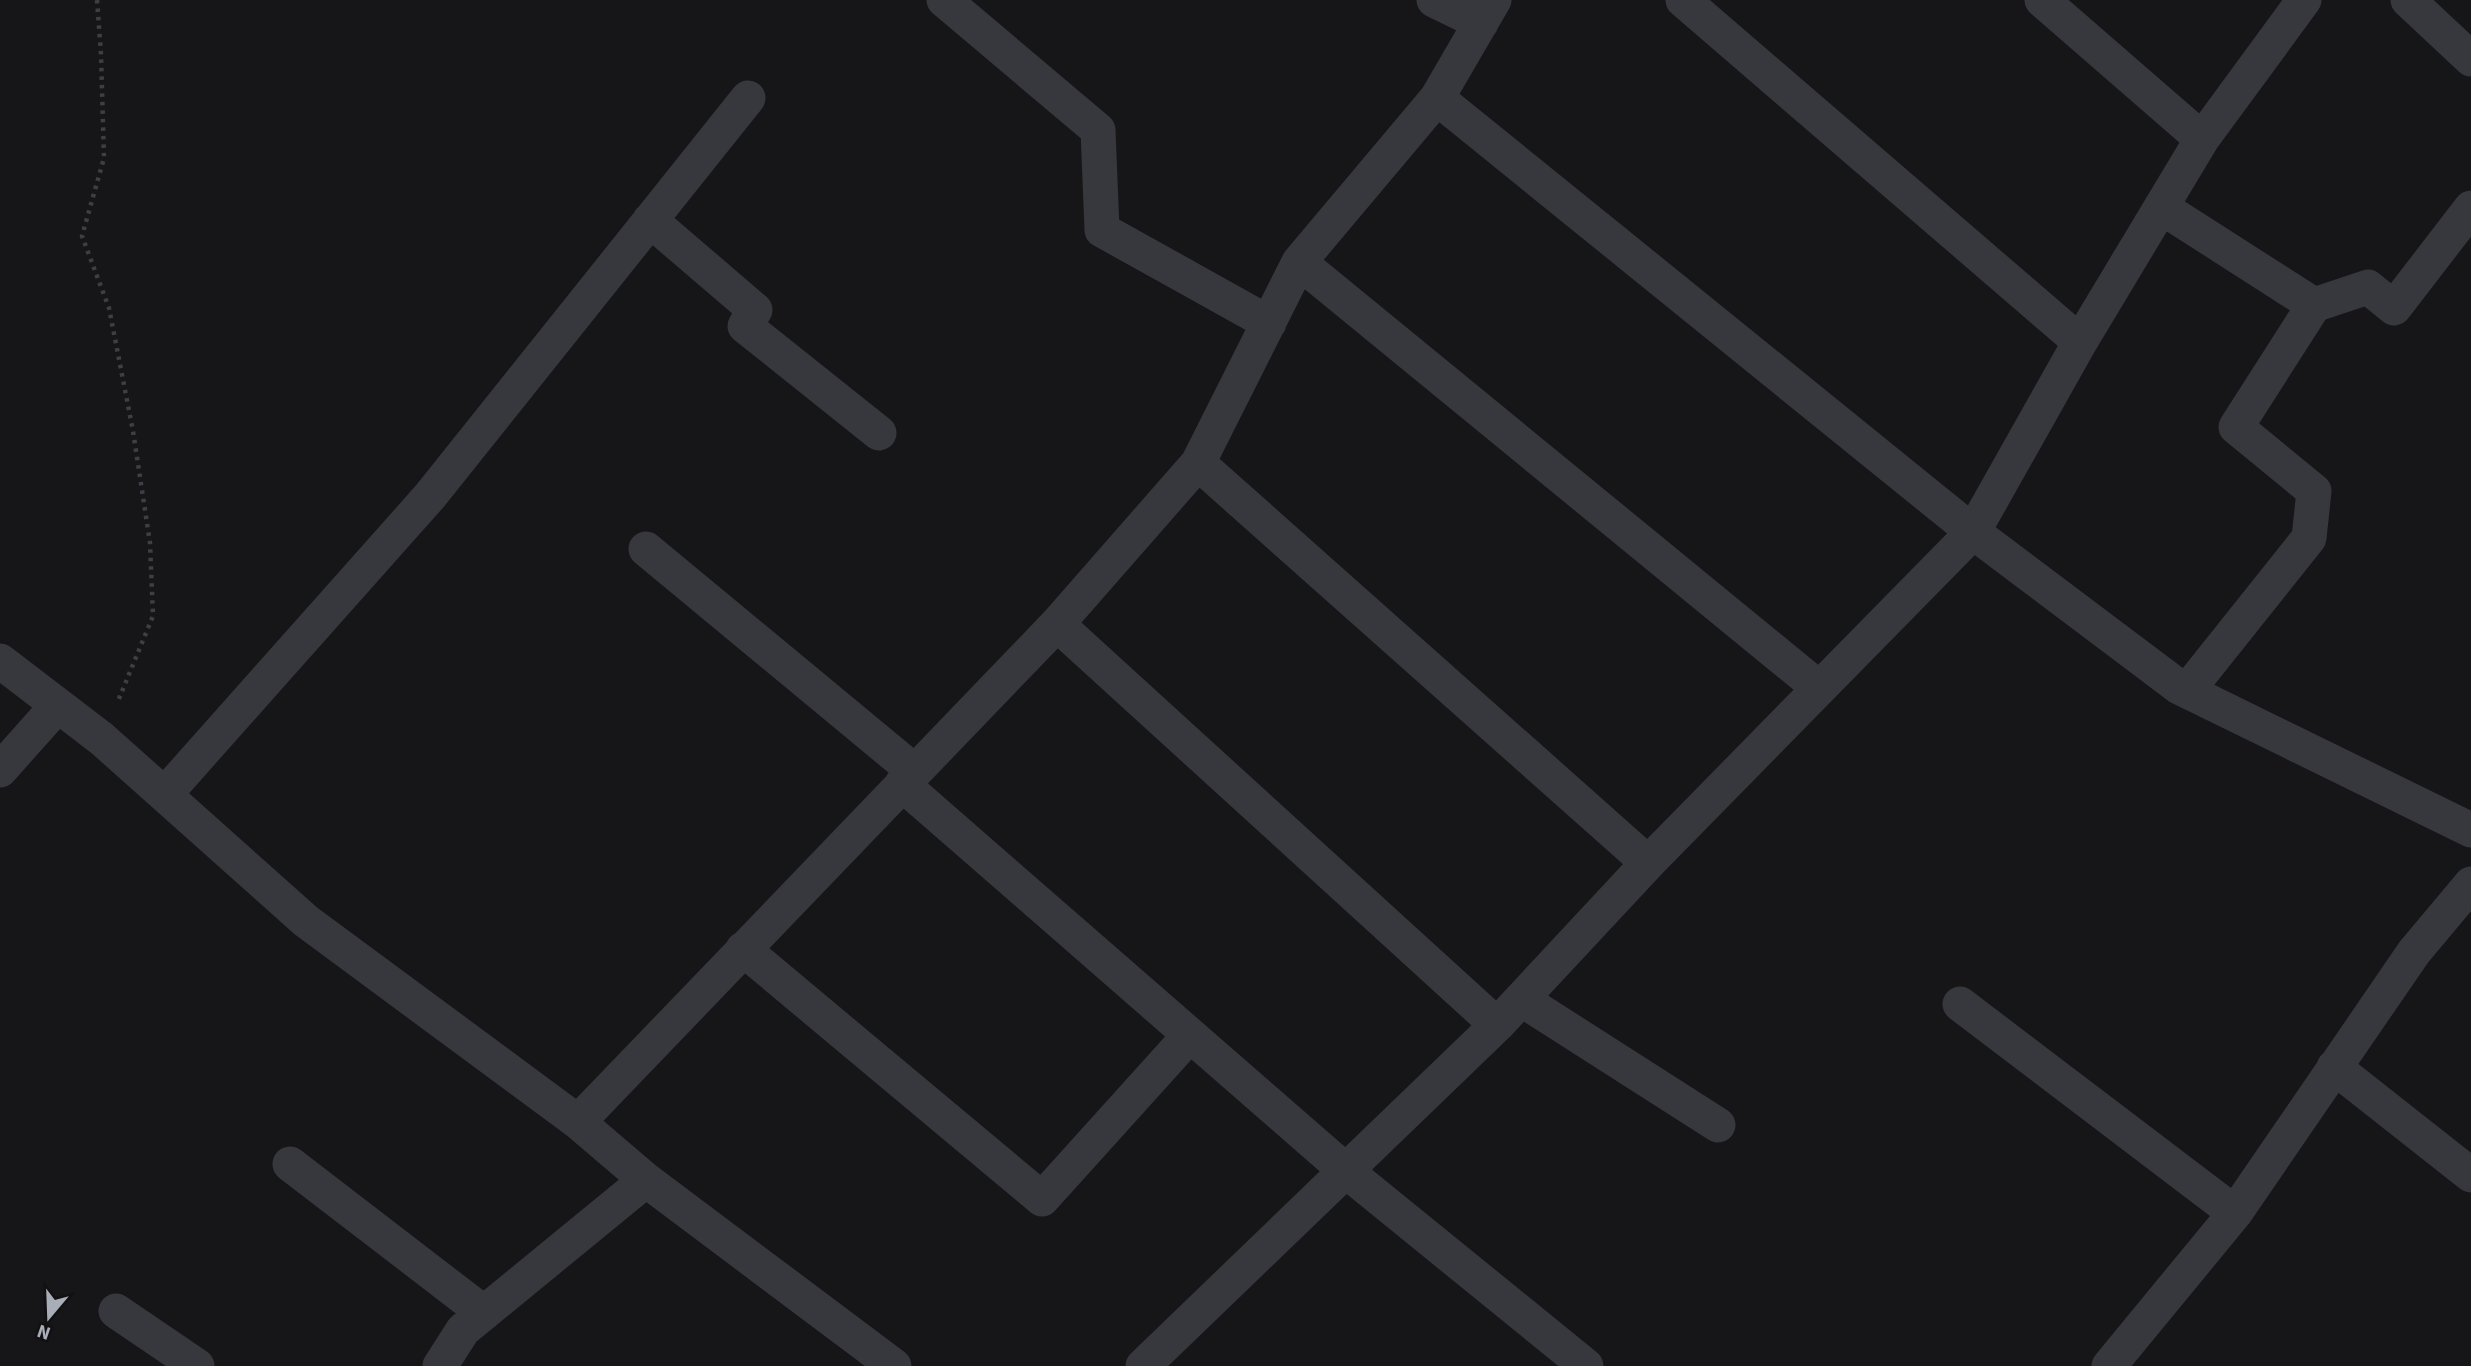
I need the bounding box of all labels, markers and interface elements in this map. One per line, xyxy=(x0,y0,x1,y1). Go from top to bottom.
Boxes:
north arrow xyxy=(14,1282,84,1352)
text: N xyxy=(34,1317,54,1346)

